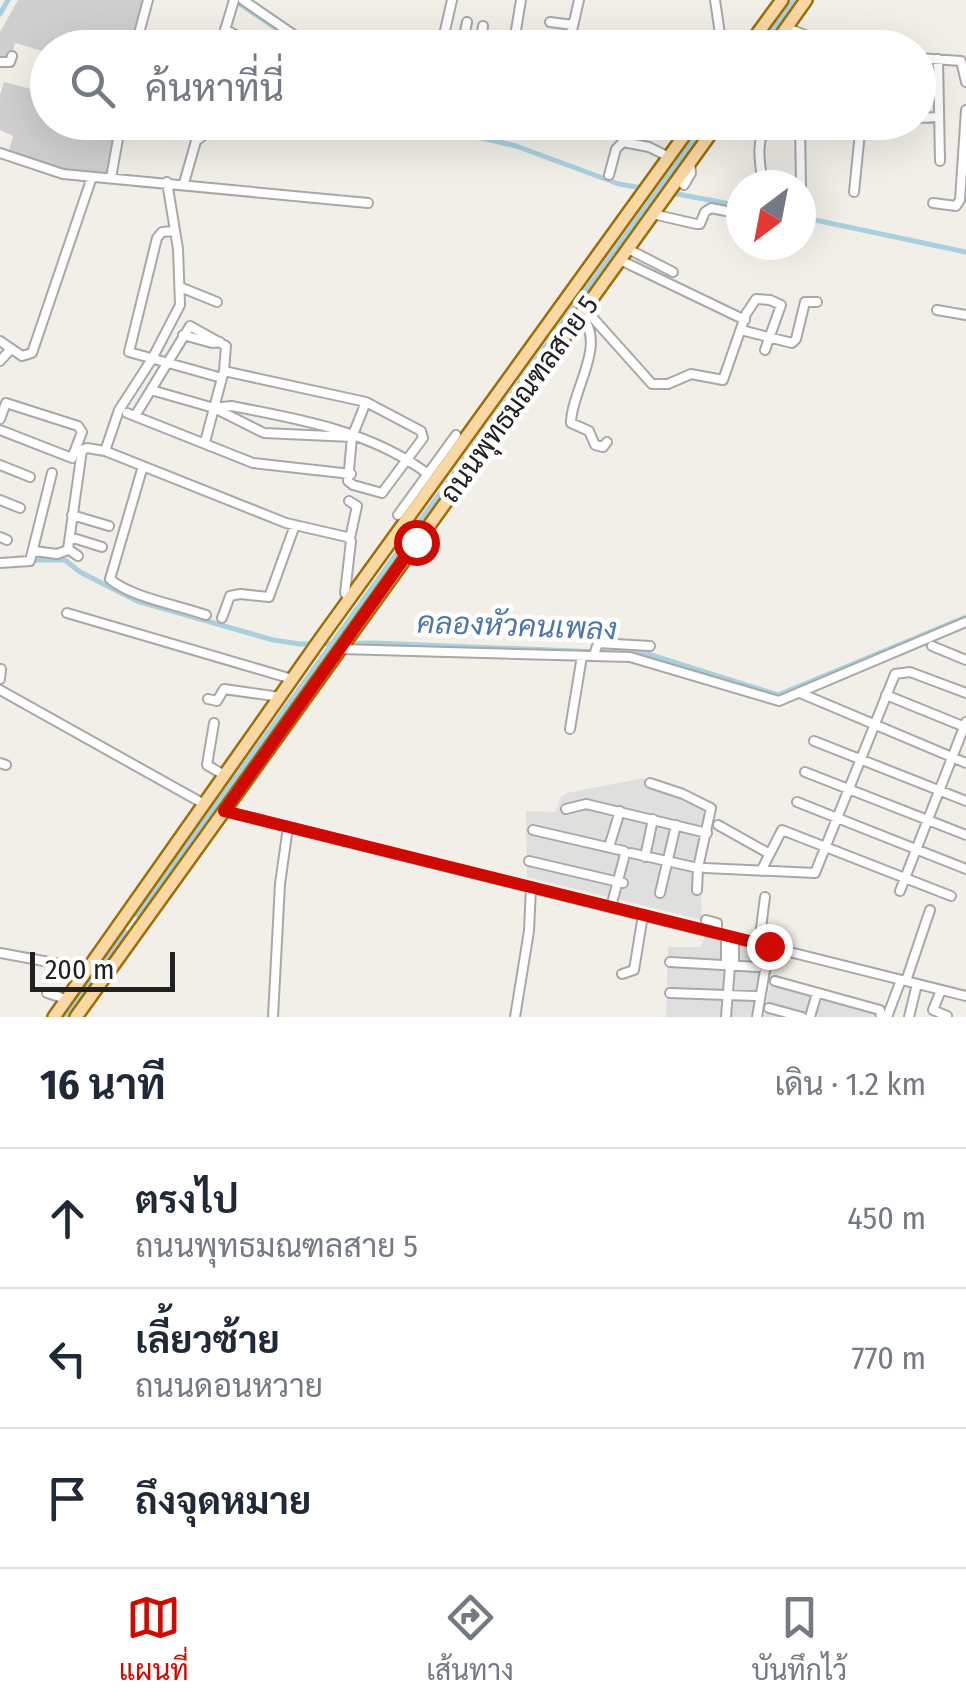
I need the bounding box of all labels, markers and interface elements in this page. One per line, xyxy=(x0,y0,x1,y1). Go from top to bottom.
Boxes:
search box xyxy=(30,30,936,140)
icon: search xyxy=(65,58,120,113)
text: ค้นหาที่นี่ xyxy=(145,65,284,111)
north arrow xyxy=(726,170,816,260)
street label: ถนนพุทธมณฑลสาย 5 xyxy=(433,289,608,511)
route start xyxy=(394,520,440,566)
water label: คลองหัวคนเพลง xyxy=(416,604,618,647)
route end xyxy=(747,924,793,970)
scale bar xyxy=(30,947,175,991)
text: 200 m xyxy=(45,953,115,986)
text: 16 นาที xyxy=(40,1060,166,1110)
text: เดิน · 1.2 km xyxy=(775,1065,926,1103)
text: ตรงไป xyxy=(135,1177,239,1223)
icon: ahead xyxy=(40,1191,95,1246)
text: 450 m xyxy=(847,1199,926,1237)
text: ถนนพุทธมณฑลสาย 5 xyxy=(135,1227,418,1265)
text: เลี้ยวซ้าย xyxy=(135,1317,280,1363)
icon: left xyxy=(40,1331,95,1386)
text: 770 m xyxy=(852,1339,926,1377)
text: ถนนดอนหวาย xyxy=(135,1367,323,1405)
icon: arrive xyxy=(40,1471,95,1526)
text: ถึงจุดหมาย xyxy=(135,1478,311,1524)
tab: แผนที่ xyxy=(119,1590,189,1687)
tab: เส้นทาง xyxy=(426,1590,514,1687)
tab: บันทึกไว้ xyxy=(751,1590,847,1687)

